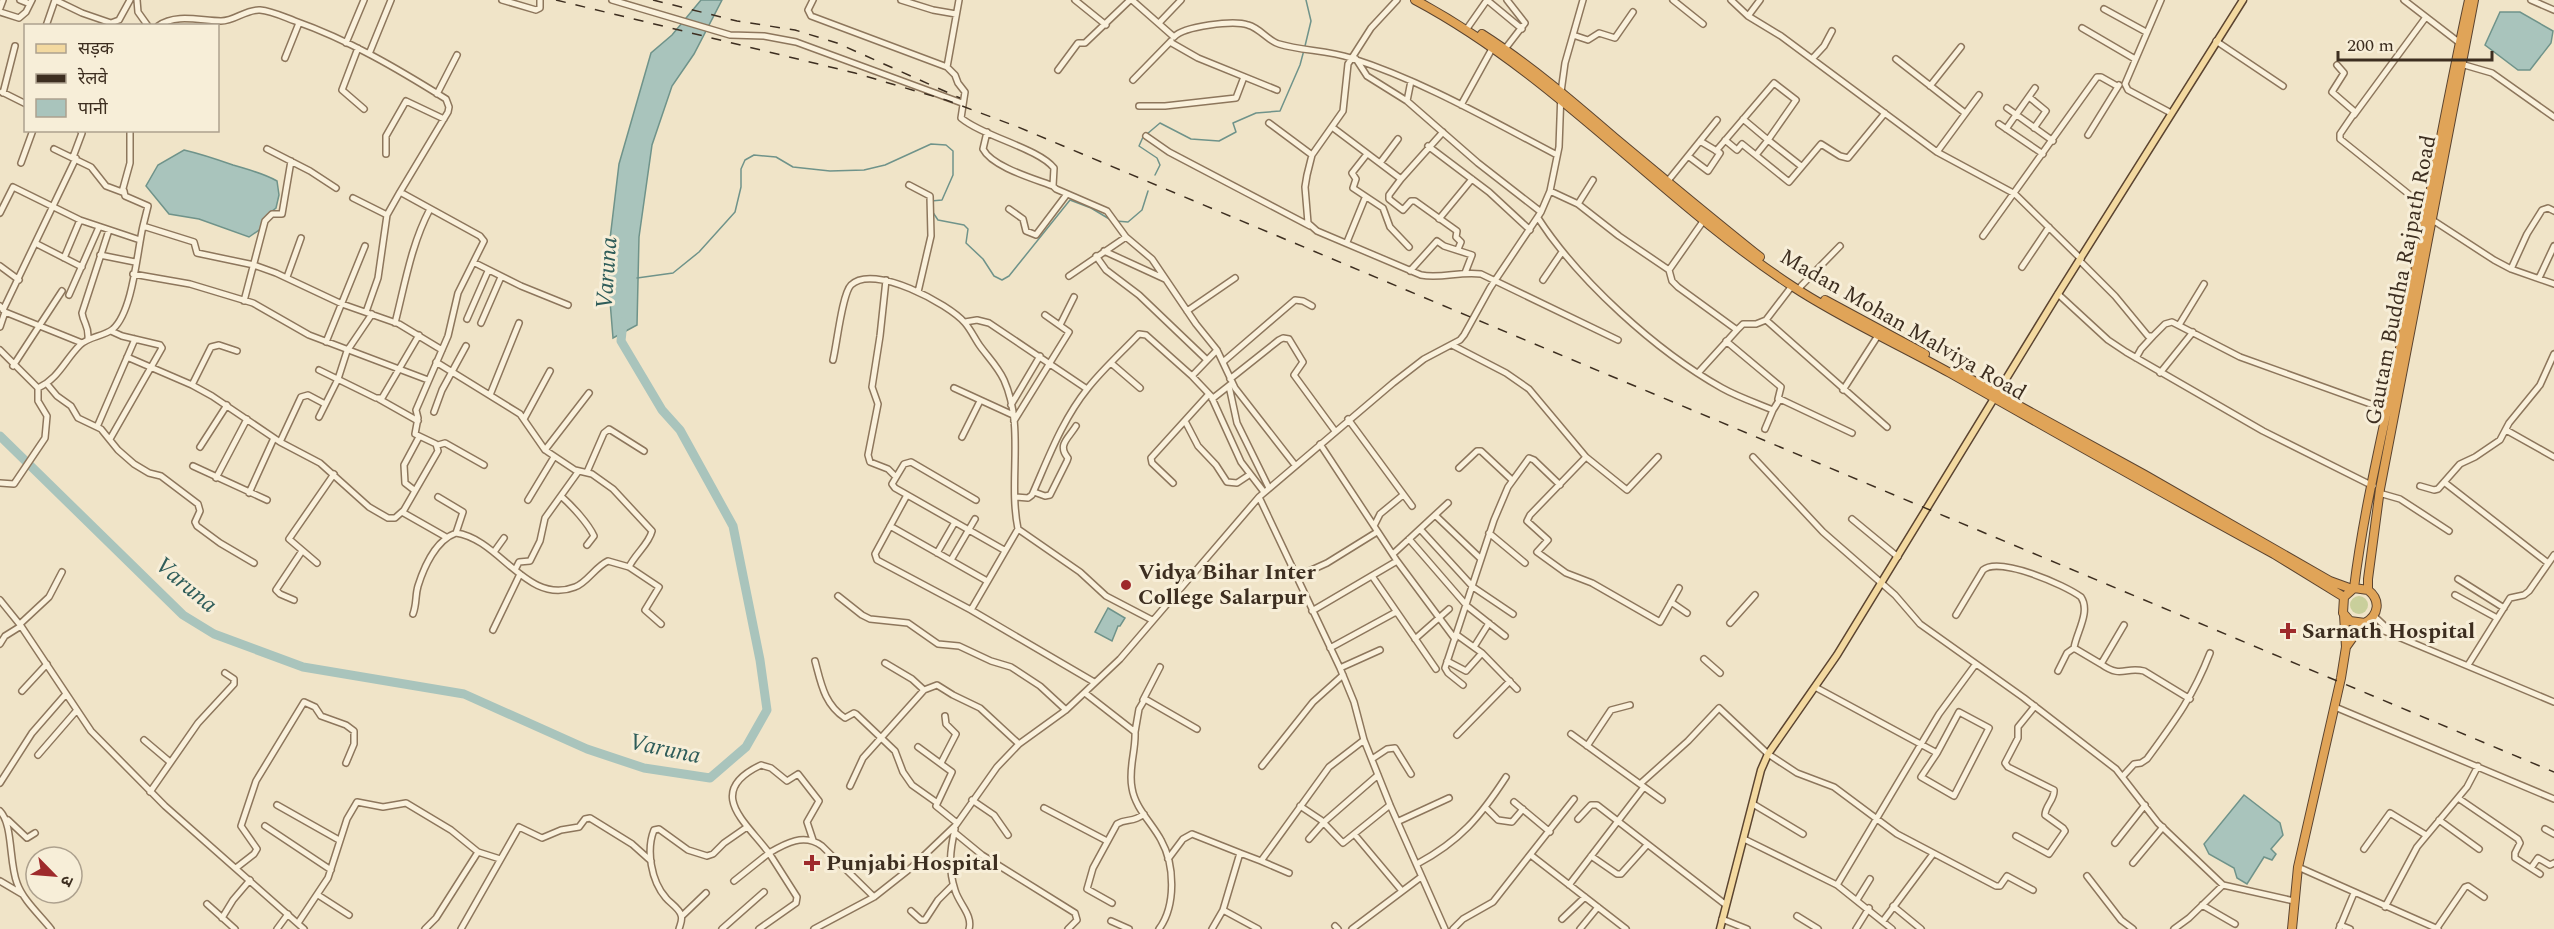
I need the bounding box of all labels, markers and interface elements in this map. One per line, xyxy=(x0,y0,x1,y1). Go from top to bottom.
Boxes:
legend xyxy=(24,24,219,132)
scale bar xyxy=(2338,24,2492,62)
text: 200 m xyxy=(2347,32,2394,59)
text: सड़क xyxy=(78,35,115,62)
text: रेलवे xyxy=(77,65,109,92)
text: पानी xyxy=(78,95,108,122)
street label: Gautam Buddha Rajpath Road xyxy=(2357,132,2445,428)
water label: Varuna xyxy=(587,236,627,310)
street label: Madan Mohan Malviya Road xyxy=(1773,241,2033,409)
water label: Varuna xyxy=(147,548,225,622)
place label: Vidya Bihar Inter College Salarpur xyxy=(1138,556,1316,614)
marker: Vidya Bihar Inter College Salarpur xyxy=(1119,578,1133,592)
place label: Sarnath Hospital xyxy=(2302,615,2475,648)
marker: Sarnath Hospital xyxy=(2279,622,2297,640)
water label: Varuna xyxy=(626,724,704,774)
north arrow xyxy=(24,845,84,905)
place label: Punjabi Hospital xyxy=(826,847,999,880)
marker: Punjabi Hospital xyxy=(803,854,821,872)
text: उ xyxy=(54,872,80,891)

